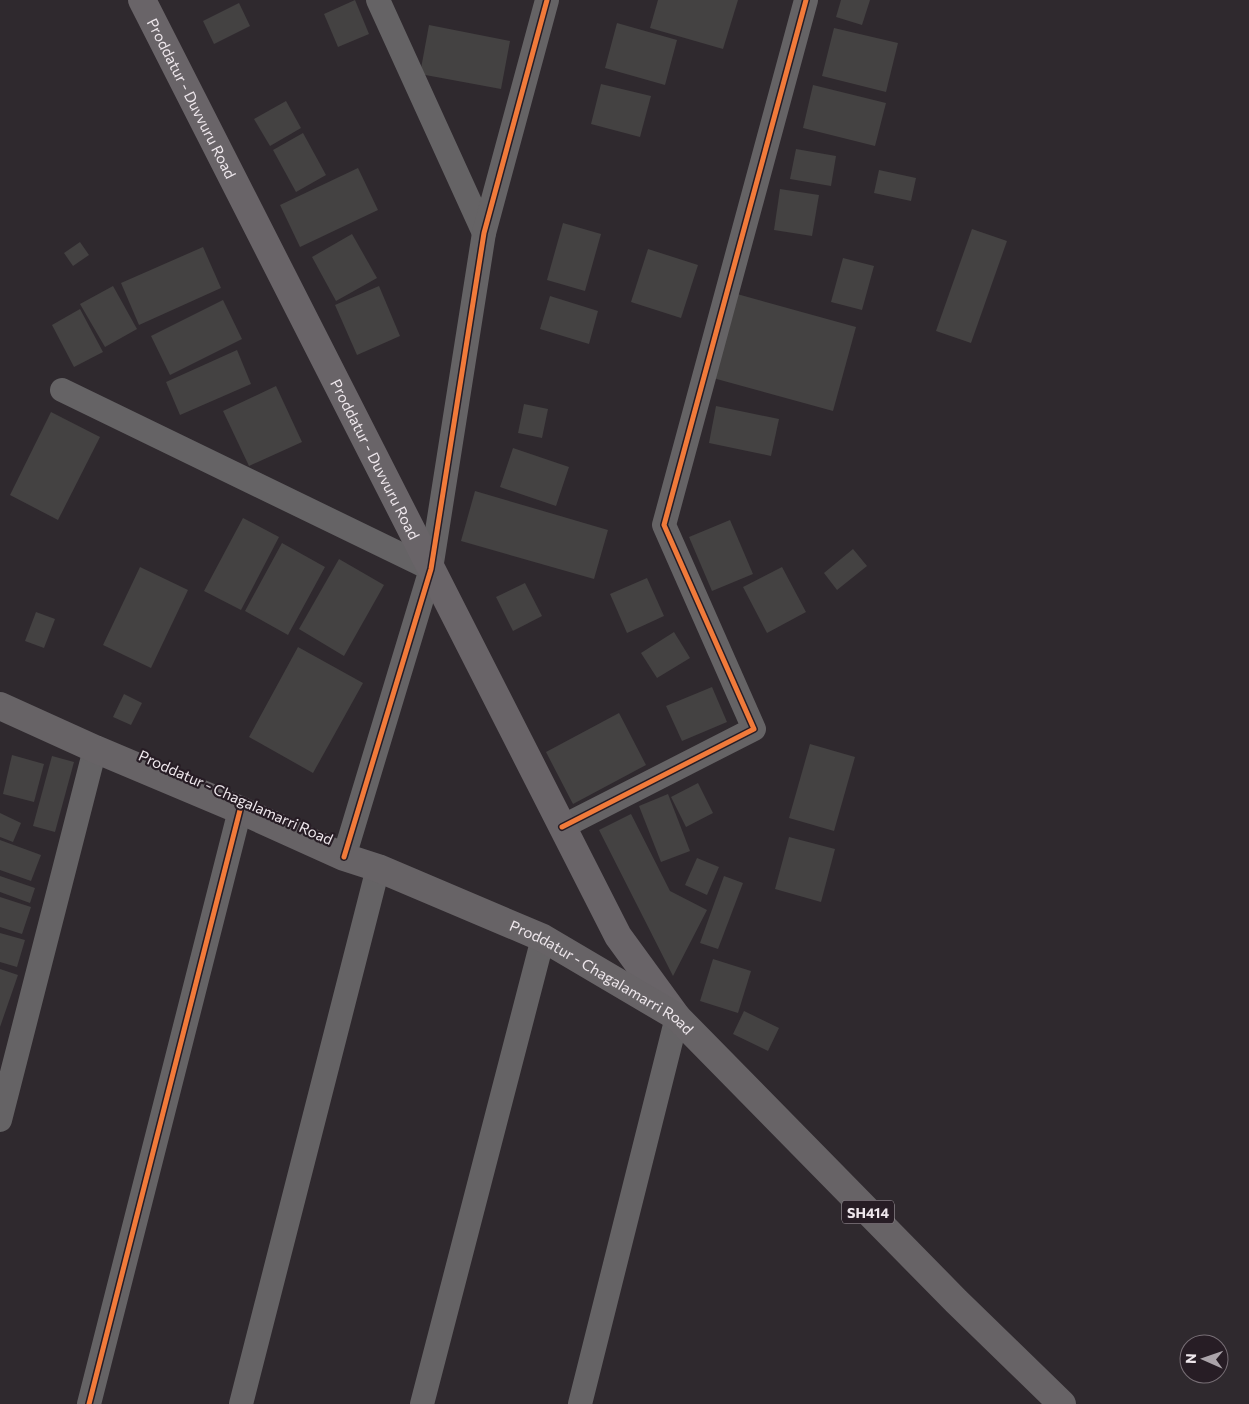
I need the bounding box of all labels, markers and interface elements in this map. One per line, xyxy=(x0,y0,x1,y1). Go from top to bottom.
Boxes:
street label: Proddatur - Duvvuru Road xyxy=(144,15,240,181)
street label: Proddatur - Duvvuru Road xyxy=(327,376,424,542)
street label: Proddatur - Chagalamarri Road xyxy=(136,746,336,848)
street label: Proddatur - Chagalamarri Road xyxy=(507,916,698,1038)
road number: SH414 xyxy=(842,1200,894,1224)
north arrow xyxy=(1179,1334,1229,1384)
text: N xyxy=(1182,1353,1199,1364)

